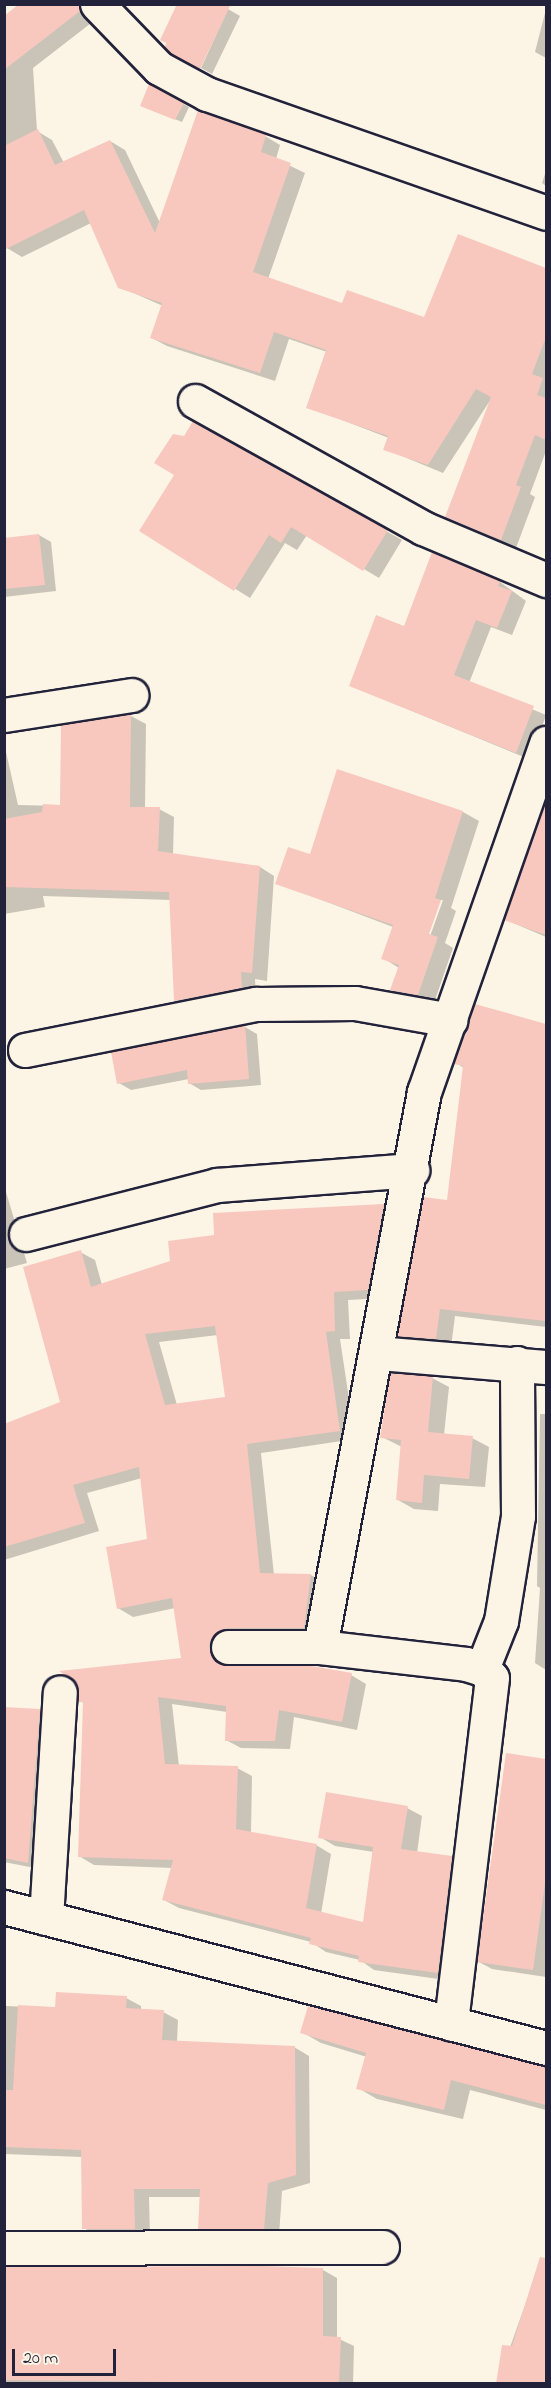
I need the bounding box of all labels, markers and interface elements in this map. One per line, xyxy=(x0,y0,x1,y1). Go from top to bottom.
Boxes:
scale bar xyxy=(15,2337,118,2375)
text: 20 m xyxy=(23,2346,58,2372)

